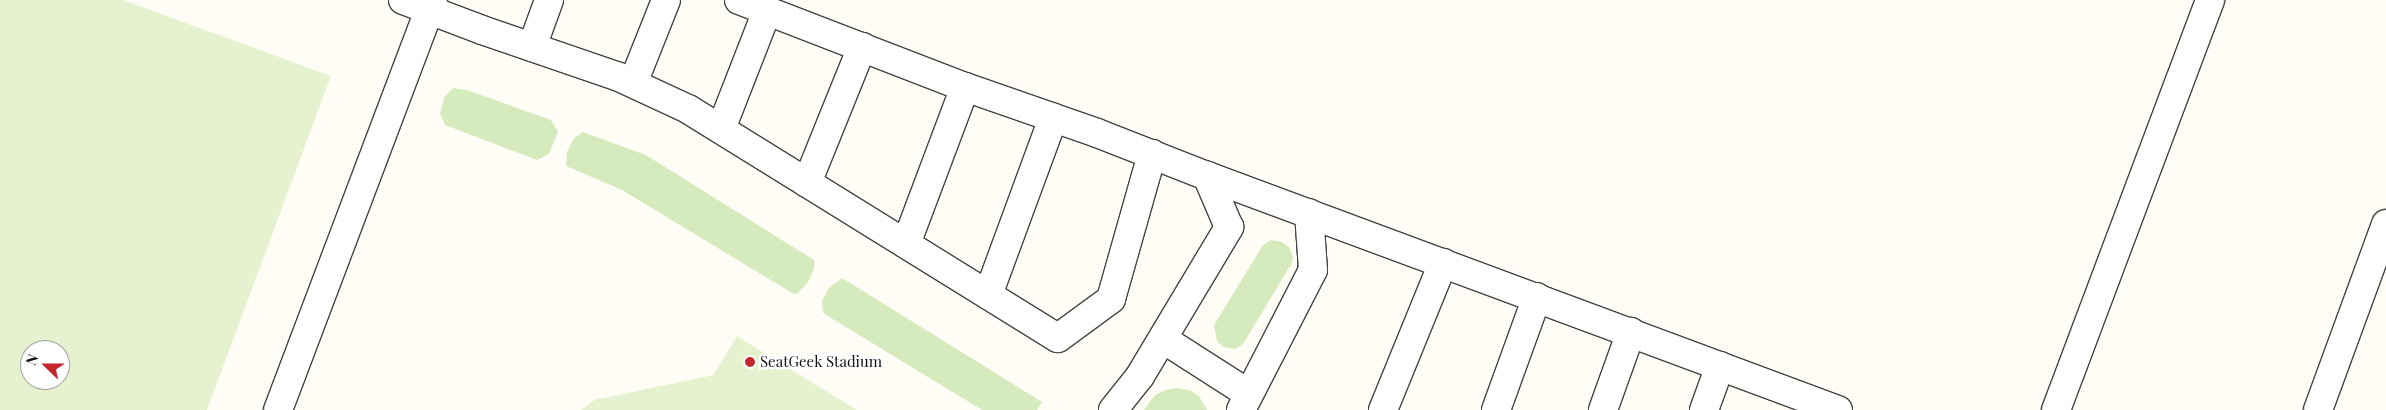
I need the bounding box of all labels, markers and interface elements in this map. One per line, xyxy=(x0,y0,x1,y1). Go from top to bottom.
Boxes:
north arrow xyxy=(20,340,70,390)
text: N xyxy=(21,351,42,368)
place label: SeatGeek Stadium xyxy=(760,353,882,371)
marker: SeatGeek Stadium xyxy=(744,356,756,368)

